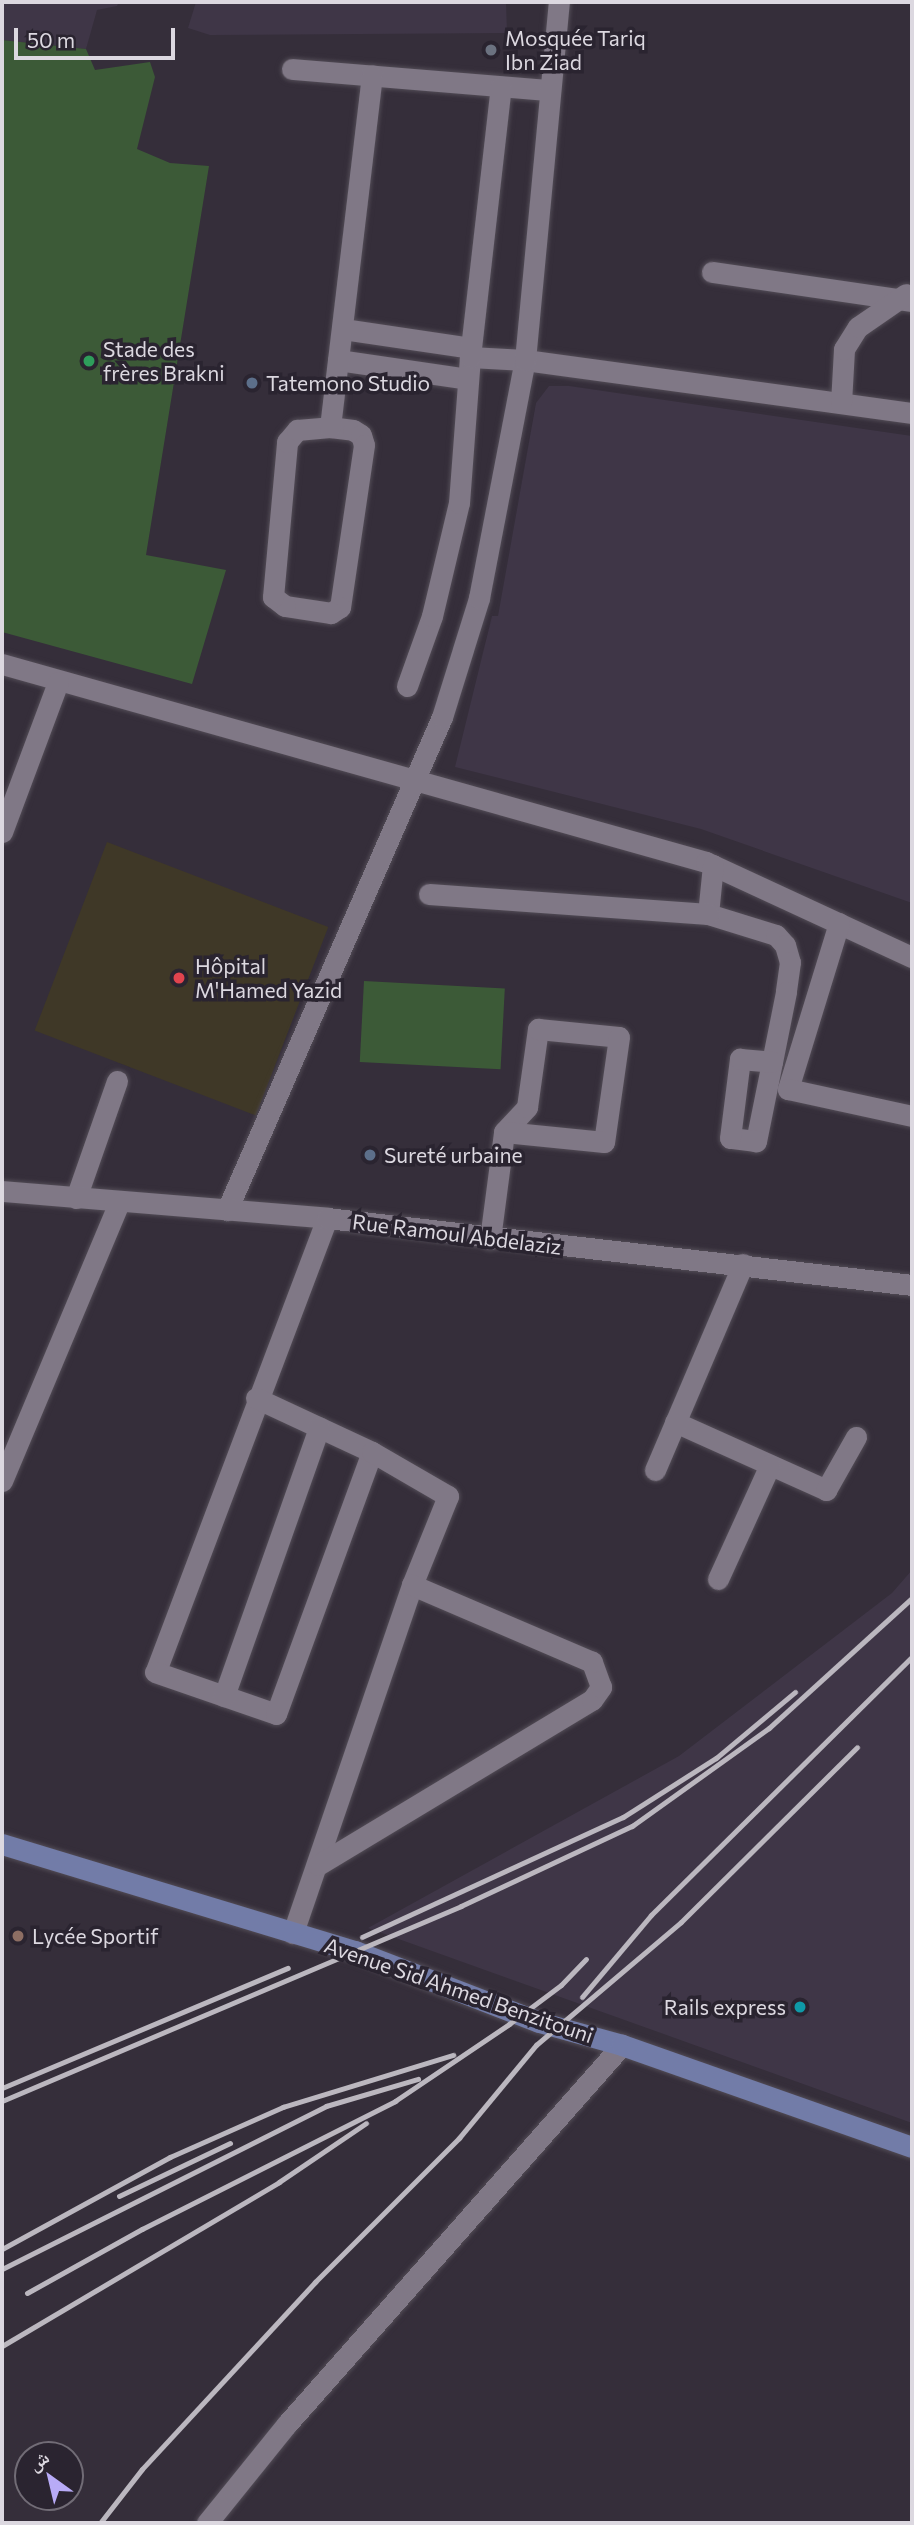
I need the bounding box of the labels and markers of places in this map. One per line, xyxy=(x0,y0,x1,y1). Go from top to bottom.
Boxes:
place label: Mosquée Tariq Ibn Ziad xyxy=(505,25,646,75)
marker: Mosquée Tariq Ibn Ziad xyxy=(483,42,499,58)
place label: Stade des frères Brakni xyxy=(103,336,225,386)
marker: Stade des frères Brakni xyxy=(81,353,97,369)
place label: Tatemono Studio xyxy=(266,370,430,396)
marker: Tatemono Studio xyxy=(244,375,260,391)
place label: Hôpital M'Hamed Yazid xyxy=(195,953,342,1003)
marker: Hôpital M'Hamed Yazid xyxy=(169,968,189,988)
place label: Sureté urbaine xyxy=(384,1142,523,1168)
marker: Sureté urbaine xyxy=(362,1147,378,1163)
place label: Lycée Sportif xyxy=(32,1923,158,1949)
marker: Lycée Sportif xyxy=(10,1928,26,1944)
place label: Rails express xyxy=(664,1994,786,2020)
marker: Rails express xyxy=(792,1999,808,2015)

